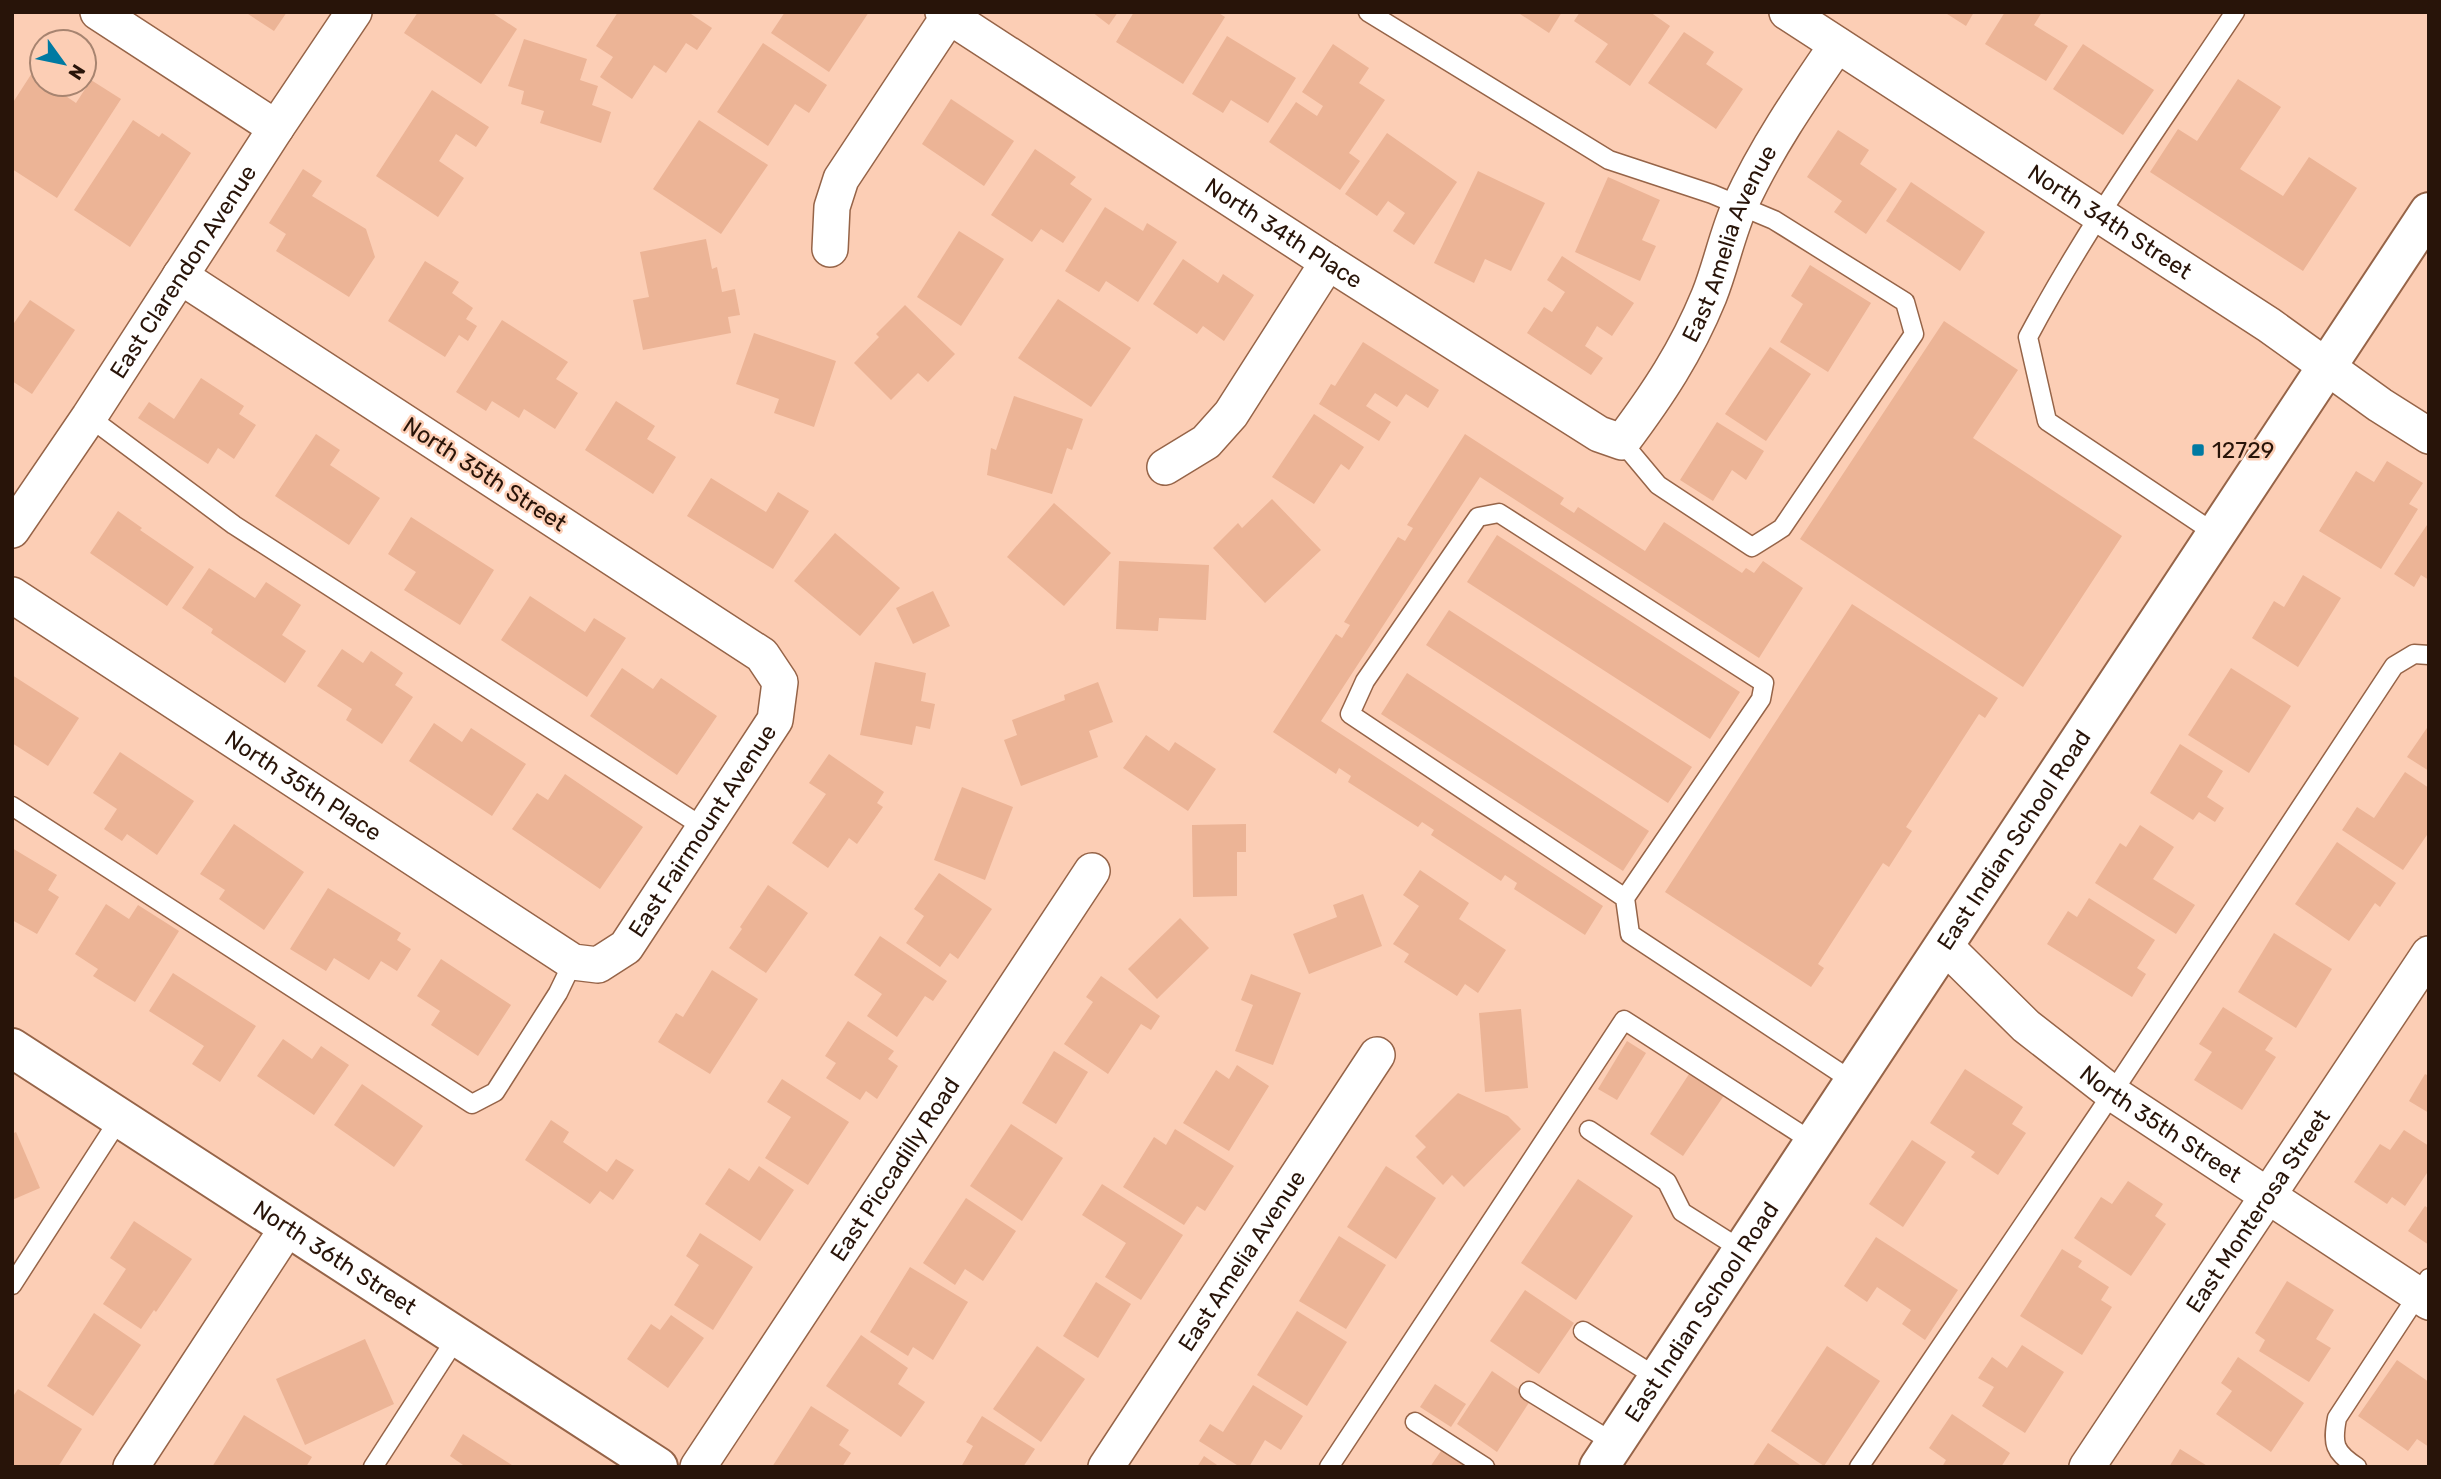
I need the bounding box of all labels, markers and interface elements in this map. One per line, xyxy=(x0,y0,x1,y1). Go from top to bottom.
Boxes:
north arrow xyxy=(28,28,98,98)
text: N xyxy=(63,60,90,84)
street label: East Amelia Avenue xyxy=(1676,140,1783,347)
street label: North 34th Street xyxy=(2023,158,2197,285)
street label: East Clarendon Avenue xyxy=(104,160,262,383)
street label: North 34th Place xyxy=(1200,172,1368,294)
street label: North 35th Street xyxy=(398,411,572,537)
place label: 12729 xyxy=(2212,436,2274,464)
marker: 12729 xyxy=(2190,442,2206,458)
street label: East Fairmount Avenue xyxy=(622,719,782,942)
street label: North 35th Place xyxy=(220,724,387,847)
street label: East Indian School Road xyxy=(1931,724,2097,955)
street label: North 35th Street xyxy=(2074,1059,2247,1189)
street label: East Piccadilly Road xyxy=(824,1072,966,1266)
street label: East Monterosa Street xyxy=(2180,1104,2336,1318)
street label: East Amelia Avenue xyxy=(1172,1165,1311,1356)
street label: North 36th Street xyxy=(248,1194,422,1321)
street label: East Indian School Road xyxy=(1619,1197,1784,1427)

